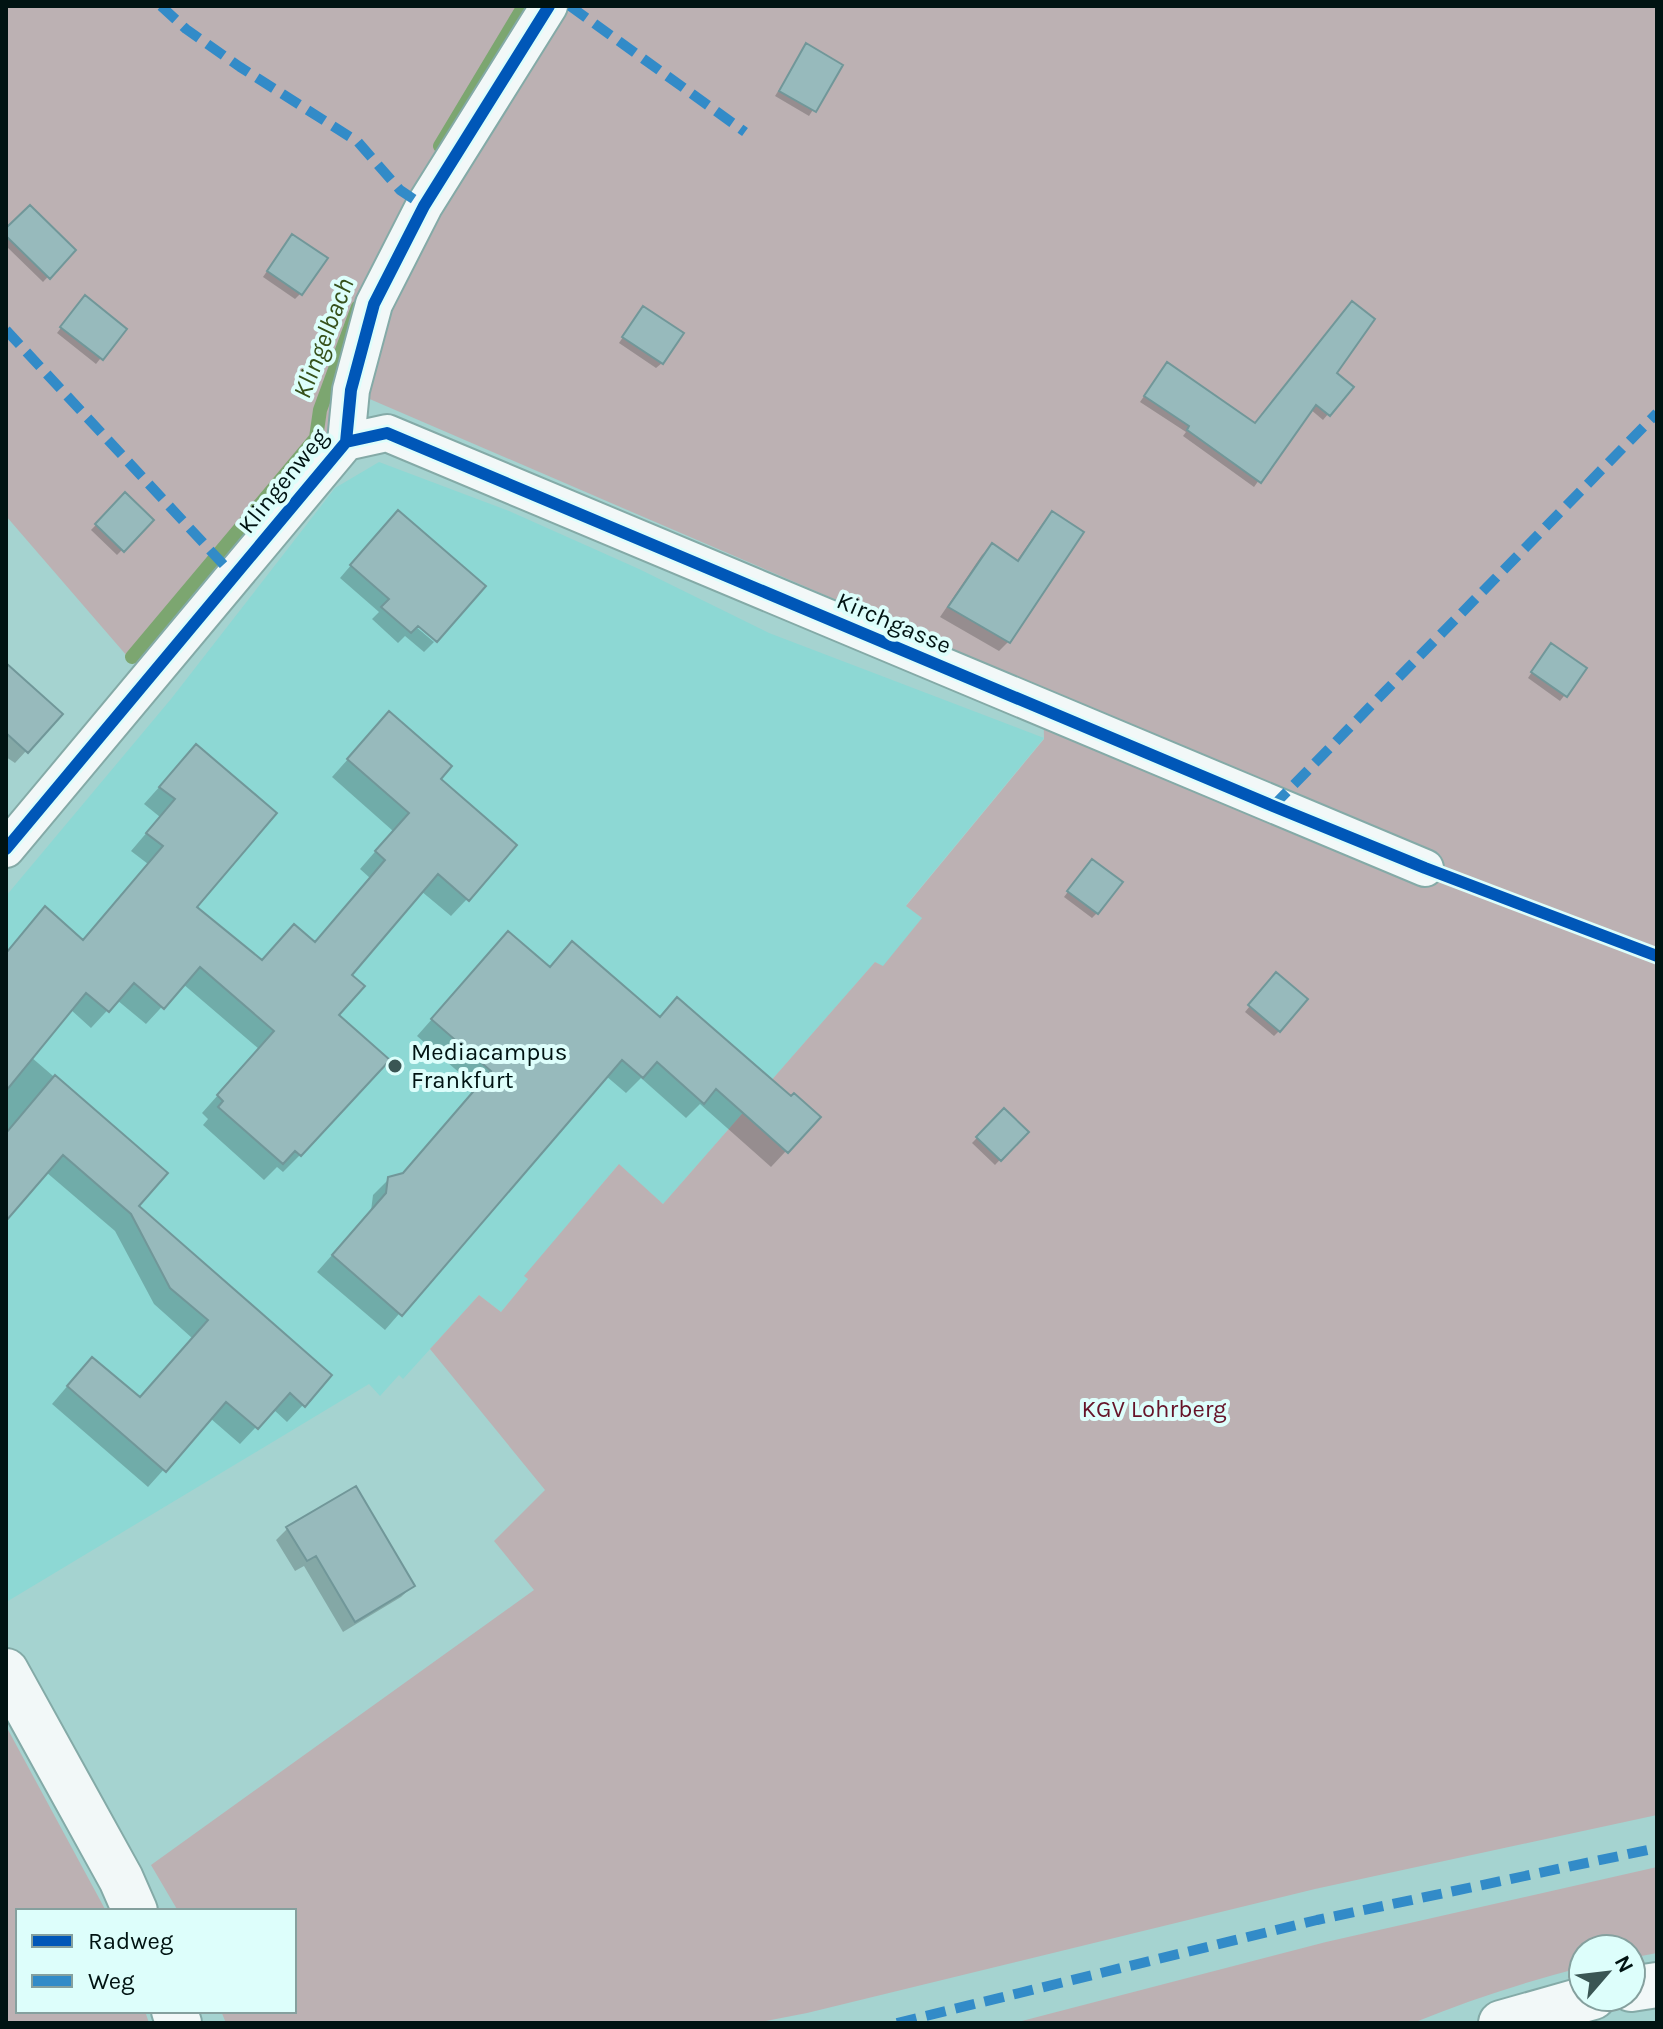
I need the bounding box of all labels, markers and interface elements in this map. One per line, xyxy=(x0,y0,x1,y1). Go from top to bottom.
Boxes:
water label: Klingelbach xyxy=(286,273,361,403)
street label: Klingenweg xyxy=(232,423,334,539)
street label: Kirchgasse xyxy=(833,586,955,660)
place label: Mediacampus Frankfurt xyxy=(411,1038,567,1094)
marker: Mediacampus Frankfurt xyxy=(386,1057,404,1075)
park label: KGV Lohrberg xyxy=(1081,1395,1227,1423)
legend xyxy=(16,1909,296,2013)
text: Radweg xyxy=(88,1927,174,1955)
north arrow xyxy=(1567,1933,1647,2013)
text: N xyxy=(1609,1951,1639,1977)
text: Weg xyxy=(88,1967,135,1995)

